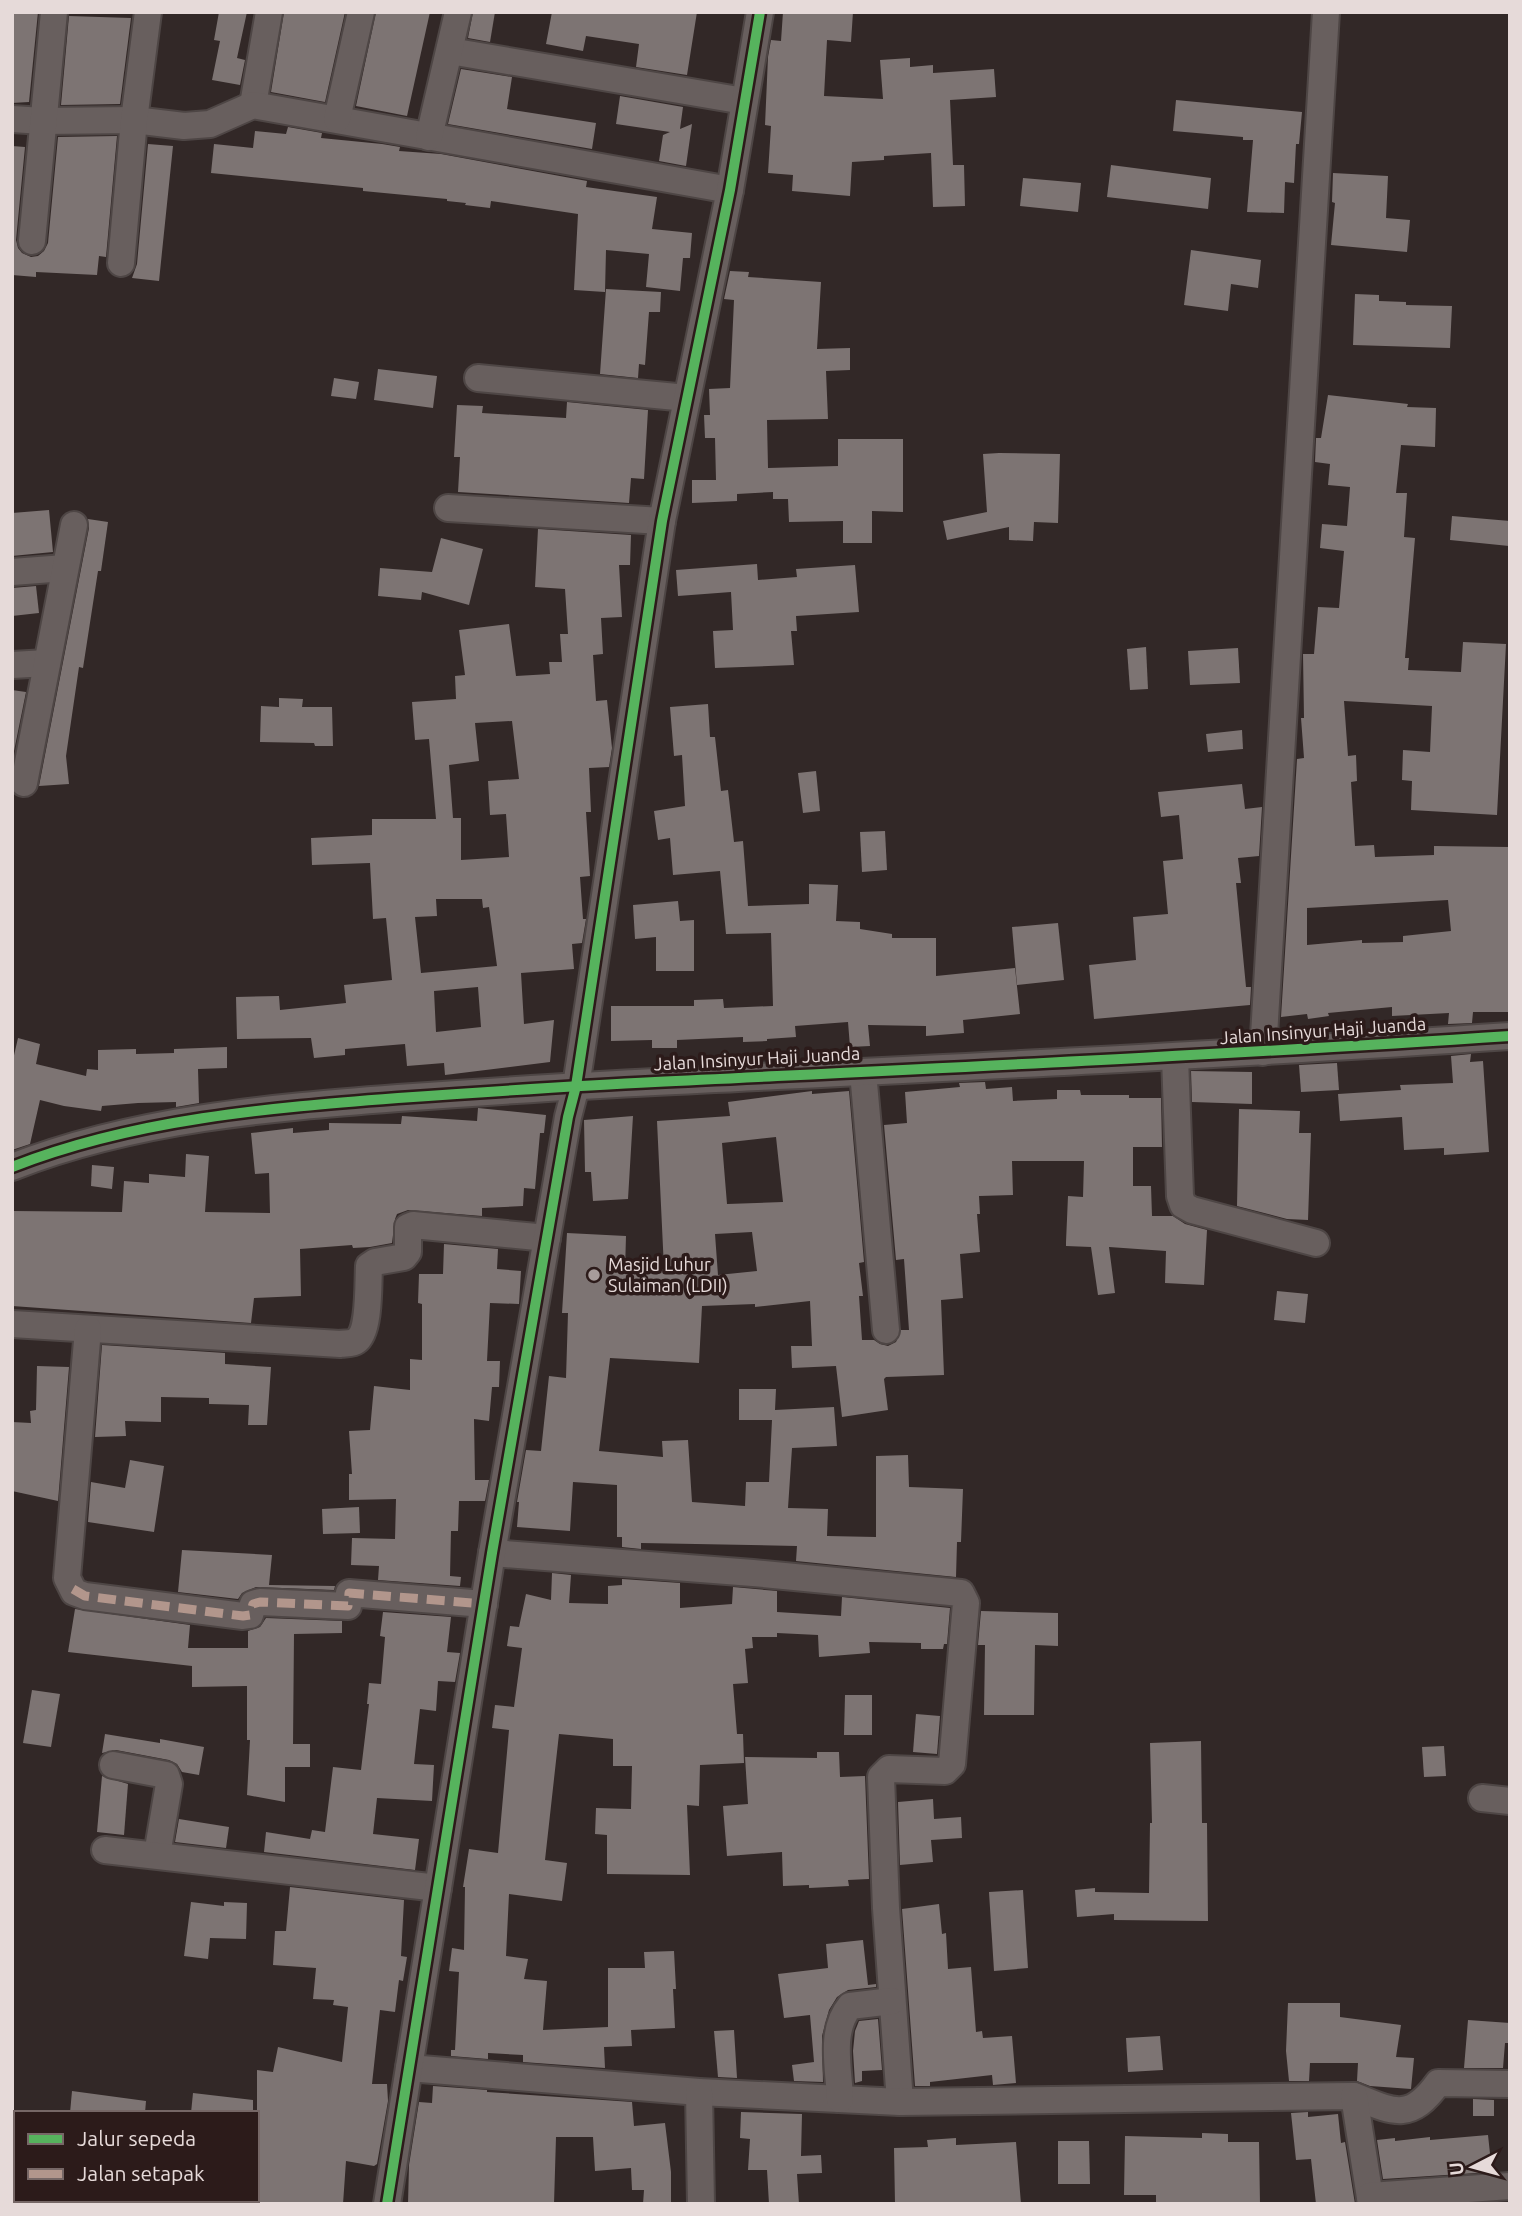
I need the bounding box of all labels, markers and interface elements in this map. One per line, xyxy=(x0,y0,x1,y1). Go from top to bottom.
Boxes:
street label: Jalan Insinyur Haji Juanda xyxy=(1219,1013,1427,1047)
street label: Jalan Insinyur Haji Juanda xyxy=(653,1043,861,1073)
place label: Masjid Luhur Sulaiman (LDII) xyxy=(608,1254,728,1296)
marker: Masjid Luhur Sulaiman (LDII) xyxy=(586,1267,602,1283)
legend xyxy=(14,2111,259,2202)
text: Jalur sepeda xyxy=(77,2126,196,2150)
north arrow xyxy=(1438,2132,1508,2202)
text: Jalan setapak xyxy=(77,2161,205,2185)
text: U xyxy=(1444,2161,1468,2177)

